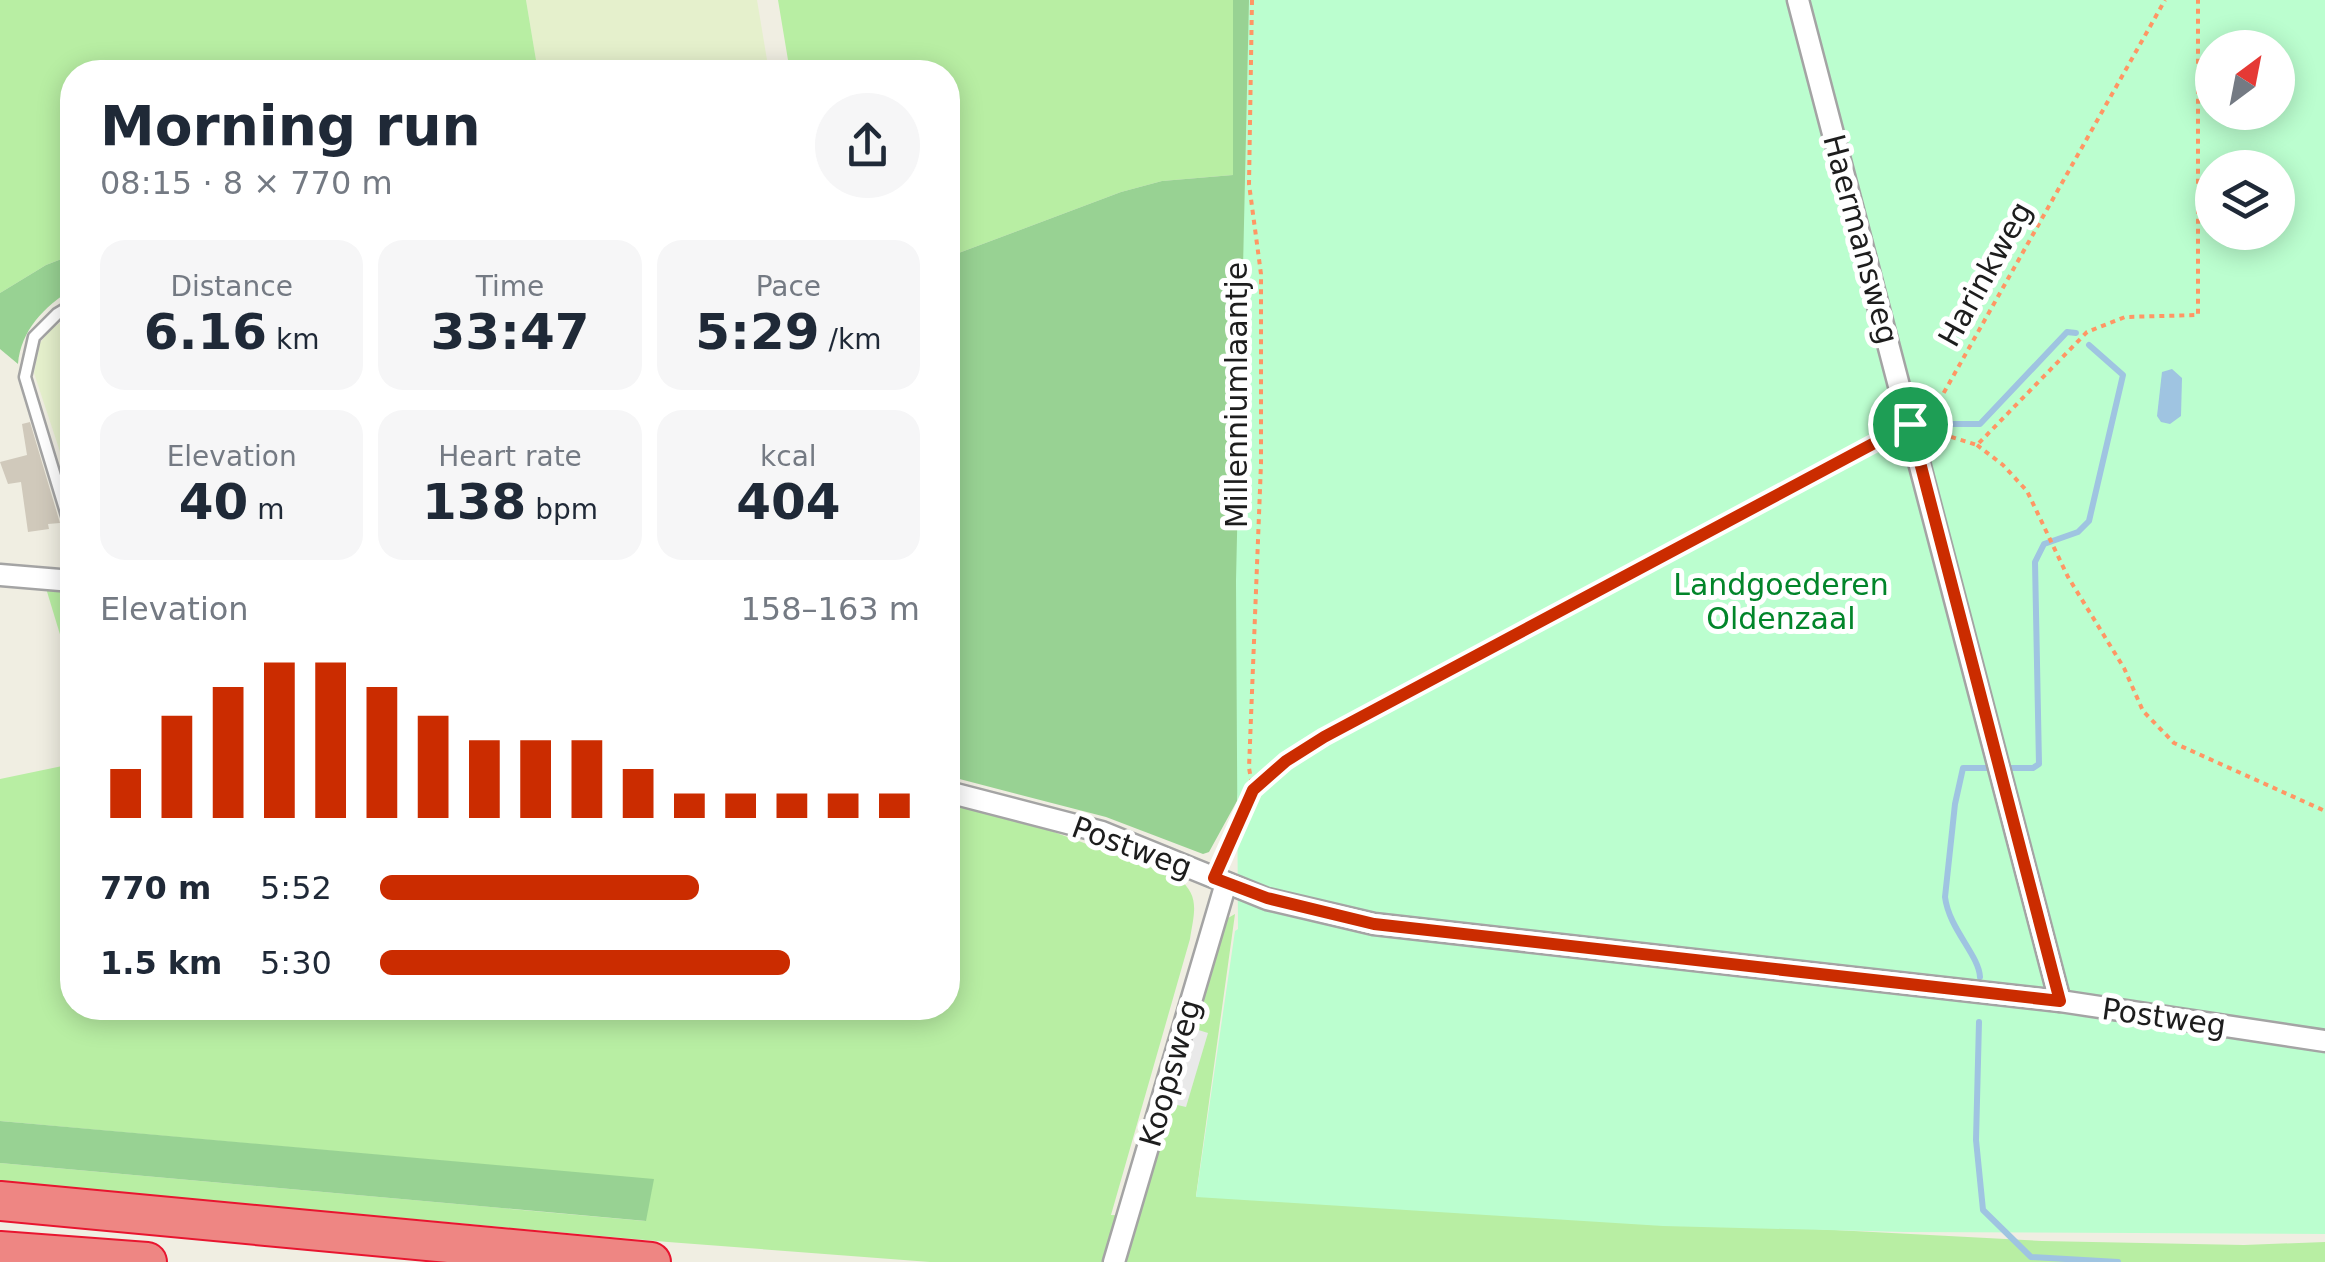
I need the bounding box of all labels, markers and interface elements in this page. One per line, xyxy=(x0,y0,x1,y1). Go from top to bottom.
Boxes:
north arrow xyxy=(2195,30,2295,130)
map controls xyxy=(2195,30,2295,250)
button: share xyxy=(815,93,920,198)
text: Morning run xyxy=(100,94,481,158)
street label: Haermansweg xyxy=(1816,130,1906,348)
button: layers xyxy=(2195,150,2295,250)
text: 08:15 · 8 × 770 m xyxy=(100,164,393,202)
street label: Harinkweg xyxy=(1931,196,2039,352)
street label: Millenniumlaantje xyxy=(1219,262,1254,528)
text: Distance xyxy=(170,270,293,303)
text: Time xyxy=(476,270,544,303)
text: Pace xyxy=(756,270,821,303)
text: 6.16 xyxy=(144,303,267,361)
text: 33:47 xyxy=(430,303,590,361)
text: 5:29 xyxy=(695,303,820,361)
text: km xyxy=(267,323,320,356)
text: /km xyxy=(820,323,881,356)
pin xyxy=(1868,382,1953,467)
icon: arrive xyxy=(1883,397,1938,452)
text: Elevation xyxy=(167,440,297,473)
text: Heart rate xyxy=(438,440,582,473)
text: kcal xyxy=(760,440,817,473)
text: 40 xyxy=(179,473,248,531)
text: 138 xyxy=(422,473,526,531)
text: 404 xyxy=(736,473,841,531)
text: m xyxy=(248,493,285,526)
text: bpm xyxy=(526,493,598,526)
park label: Landgoederen Oldenzaal xyxy=(1673,567,1889,636)
text: Elevation xyxy=(100,590,249,628)
text: 158–163 m xyxy=(741,590,920,628)
street label: Postweg xyxy=(1067,809,1197,885)
text: 770 m xyxy=(100,869,211,907)
text: 5:52 xyxy=(260,869,332,907)
text: 1.5 km xyxy=(100,944,222,982)
text: 5:30 xyxy=(260,944,332,982)
street label: Postweg xyxy=(2100,991,2228,1043)
street label: Koopsweg xyxy=(1132,995,1208,1151)

